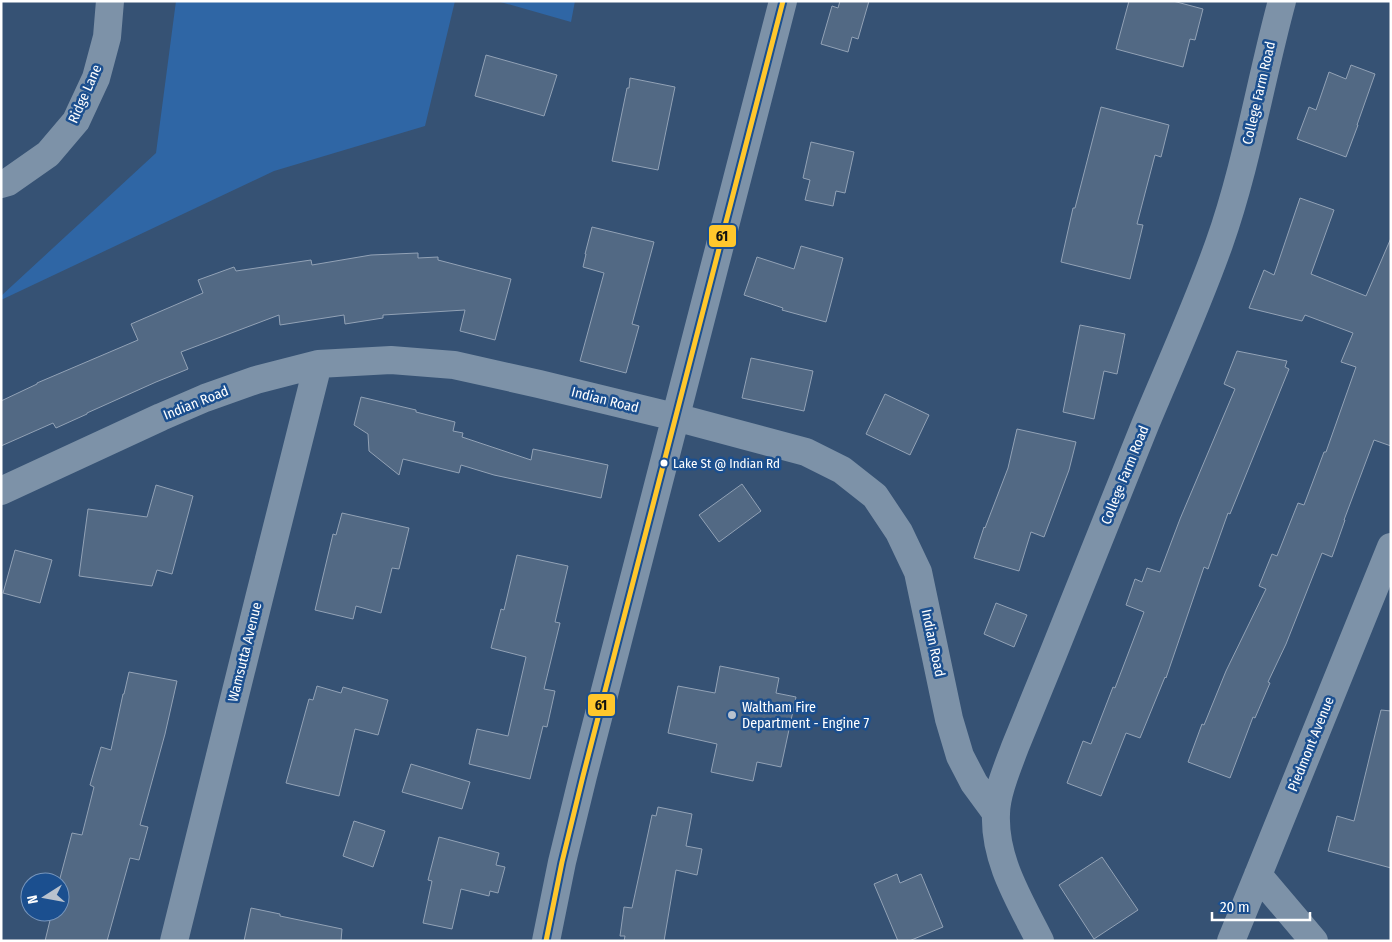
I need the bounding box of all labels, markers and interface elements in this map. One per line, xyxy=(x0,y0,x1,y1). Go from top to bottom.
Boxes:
street label: College Farm Road xyxy=(1239,40,1279,146)
street label: Ridge Lane xyxy=(65,62,106,126)
line badge: 61 xyxy=(708,224,737,248)
text: 61 xyxy=(716,228,728,245)
street label: Indian Road xyxy=(161,382,231,424)
street label: Indian Road xyxy=(570,383,640,417)
street label: College Farm Road xyxy=(1097,423,1153,527)
place label: Lake St @ Indian Rd xyxy=(673,456,780,471)
marker: Lake St @ Indian Rd xyxy=(659,458,669,468)
street label: Wamsutta Avenue xyxy=(224,600,266,704)
street label: Indian Road xyxy=(918,608,948,678)
line badge: 61 xyxy=(587,693,616,717)
street label: Piedmont Avenue xyxy=(1284,694,1338,794)
text: 61 xyxy=(595,697,607,714)
place label: Waltham Fire Department - Engine 7 xyxy=(742,699,870,732)
marker: Waltham Fire Department - Engine 7 xyxy=(726,709,738,721)
north arrow xyxy=(20,872,70,922)
scale bar xyxy=(1212,890,1310,922)
text: N xyxy=(24,894,42,905)
text: 20 m xyxy=(1220,898,1250,916)

